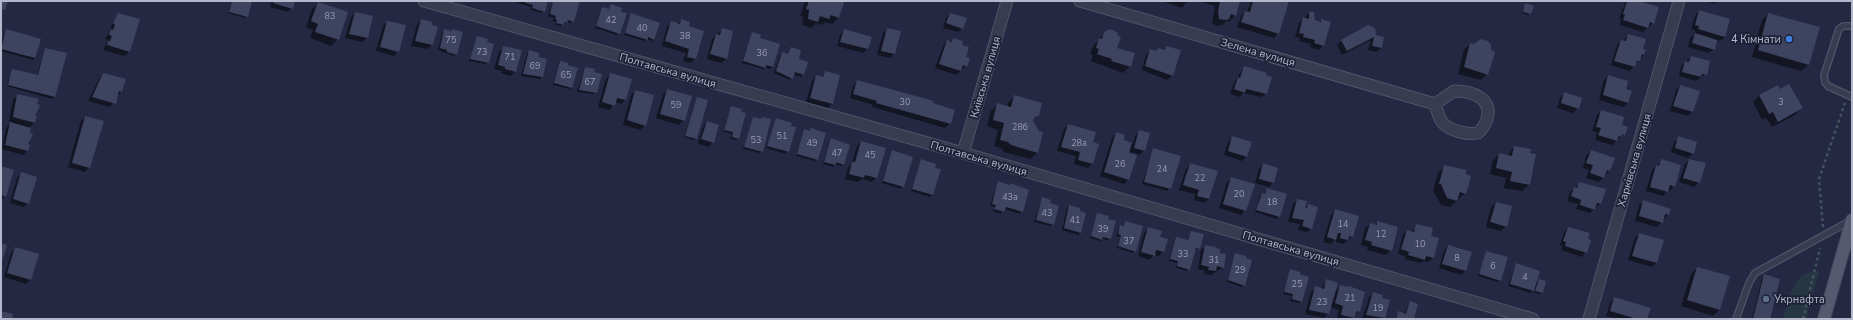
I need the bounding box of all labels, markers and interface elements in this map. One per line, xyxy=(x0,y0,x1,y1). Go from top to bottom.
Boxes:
house number: 83 xyxy=(325,10,335,22)
house number: 42 xyxy=(606,14,616,26)
house number: 40 xyxy=(637,22,647,34)
house number: 38 xyxy=(680,30,690,42)
place label: 4 Кімнати xyxy=(1731,32,1781,47)
house number: 75 xyxy=(446,34,456,46)
street label: Київська вулиця xyxy=(967,34,1004,120)
marker: 4 Кімнати xyxy=(1784,34,1794,44)
street label: Зелена вулиця xyxy=(1219,35,1297,70)
house number: 73 xyxy=(477,46,487,58)
house number: 36 xyxy=(757,47,767,59)
street label: Полтавська вулиця xyxy=(618,49,718,91)
house number: 71 xyxy=(505,51,515,63)
house number: 69 xyxy=(530,60,540,72)
house number: 65 xyxy=(561,69,571,81)
house number: 67 xyxy=(585,76,595,88)
house number: 30 xyxy=(900,96,910,108)
house number: 3 xyxy=(1778,96,1784,108)
house number: 59 xyxy=(671,99,681,111)
street label: Харківська вулиця xyxy=(1614,112,1655,209)
house number: 28б xyxy=(1012,121,1028,133)
house number: 51 xyxy=(777,130,787,142)
house number: 53 xyxy=(751,134,761,146)
house number: 49 xyxy=(807,137,817,149)
street label: Полтавська вулиця xyxy=(929,137,1029,179)
house number: 28а xyxy=(1071,137,1087,149)
house number: 47 xyxy=(832,147,842,159)
house number: 45 xyxy=(865,149,875,161)
house number: 26 xyxy=(1115,158,1125,170)
house number: 24 xyxy=(1157,163,1168,175)
house number: 22 xyxy=(1195,172,1205,184)
house number: 20 xyxy=(1234,188,1244,200)
house number: 43а xyxy=(1002,191,1018,203)
house number: 18 xyxy=(1267,196,1277,208)
house number: 43 xyxy=(1042,207,1052,219)
house number: 41 xyxy=(1070,214,1080,226)
house number: 14 xyxy=(1338,218,1349,230)
house number: 39 xyxy=(1098,223,1108,235)
street label: Полтавська вулиця xyxy=(1241,227,1341,269)
house number: 12 xyxy=(1376,228,1386,240)
house number: 37 xyxy=(1124,235,1134,247)
house number: 10 xyxy=(1415,238,1425,250)
house number: 33 xyxy=(1178,248,1188,260)
house number: 8 xyxy=(1454,252,1460,264)
house number: 31 xyxy=(1209,254,1219,266)
house number: 6 xyxy=(1490,260,1496,272)
house number: 29 xyxy=(1235,264,1245,276)
house number: 4 xyxy=(1522,271,1528,283)
house number: 25 xyxy=(1292,278,1302,290)
house number: 21 xyxy=(1345,292,1355,304)
place label: Укрнафта xyxy=(1773,292,1825,307)
marker: Укрнафта xyxy=(1761,294,1771,304)
house number: 23 xyxy=(1317,296,1327,308)
house number: 19 xyxy=(1373,302,1383,314)

